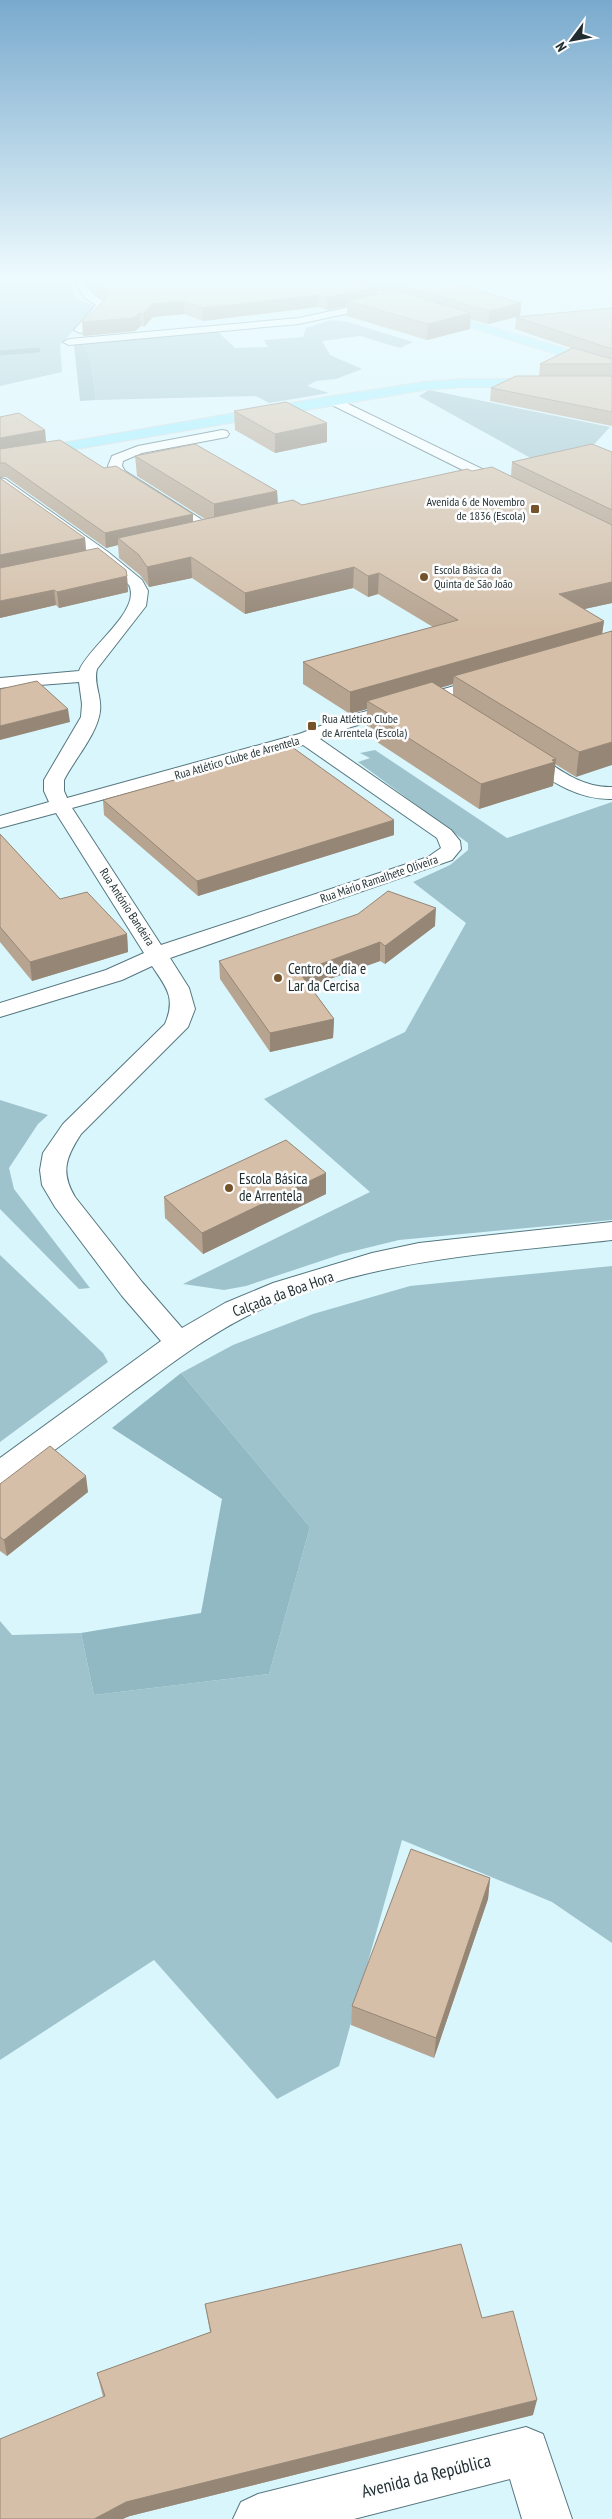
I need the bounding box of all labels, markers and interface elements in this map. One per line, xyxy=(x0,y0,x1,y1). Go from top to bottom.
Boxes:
north arrow xyxy=(547,15,597,65)
text: N xyxy=(551,39,571,55)
place label: Avenida 6 de Novembro de 1836 (Escola) xyxy=(426,494,525,523)
marker: Avenida 6 de Novembro de 1836 (Escola) xyxy=(529,503,541,515)
place label: Escola Básica da Quinta de São João xyxy=(434,562,513,591)
marker: Escola Básica da Quinta de São João xyxy=(418,571,430,583)
place label: Rua Atlético Clube de Arrentela (Escola) xyxy=(322,711,407,740)
marker: Rua Atlético Clube de Arrentela (Escola) xyxy=(306,720,318,732)
street label: Rua Atlético Clube de Arrentela xyxy=(173,732,301,783)
street label: Rua Mário Ramalhete Oliveira xyxy=(318,851,440,906)
street label: Rua António Bandeira xyxy=(97,865,158,948)
place label: Centro de dia e Lar da Cercisa xyxy=(288,959,366,995)
marker: Centro de dia e Lar da Cercisa xyxy=(272,972,284,984)
place label: Escola Básica de Arrentela xyxy=(239,1169,307,1205)
marker: Escola Básica de Arrentela xyxy=(223,1182,235,1194)
street label: Calçada da Boa Hora xyxy=(230,1266,336,1321)
street label: Avenida da República xyxy=(359,2448,493,2503)

